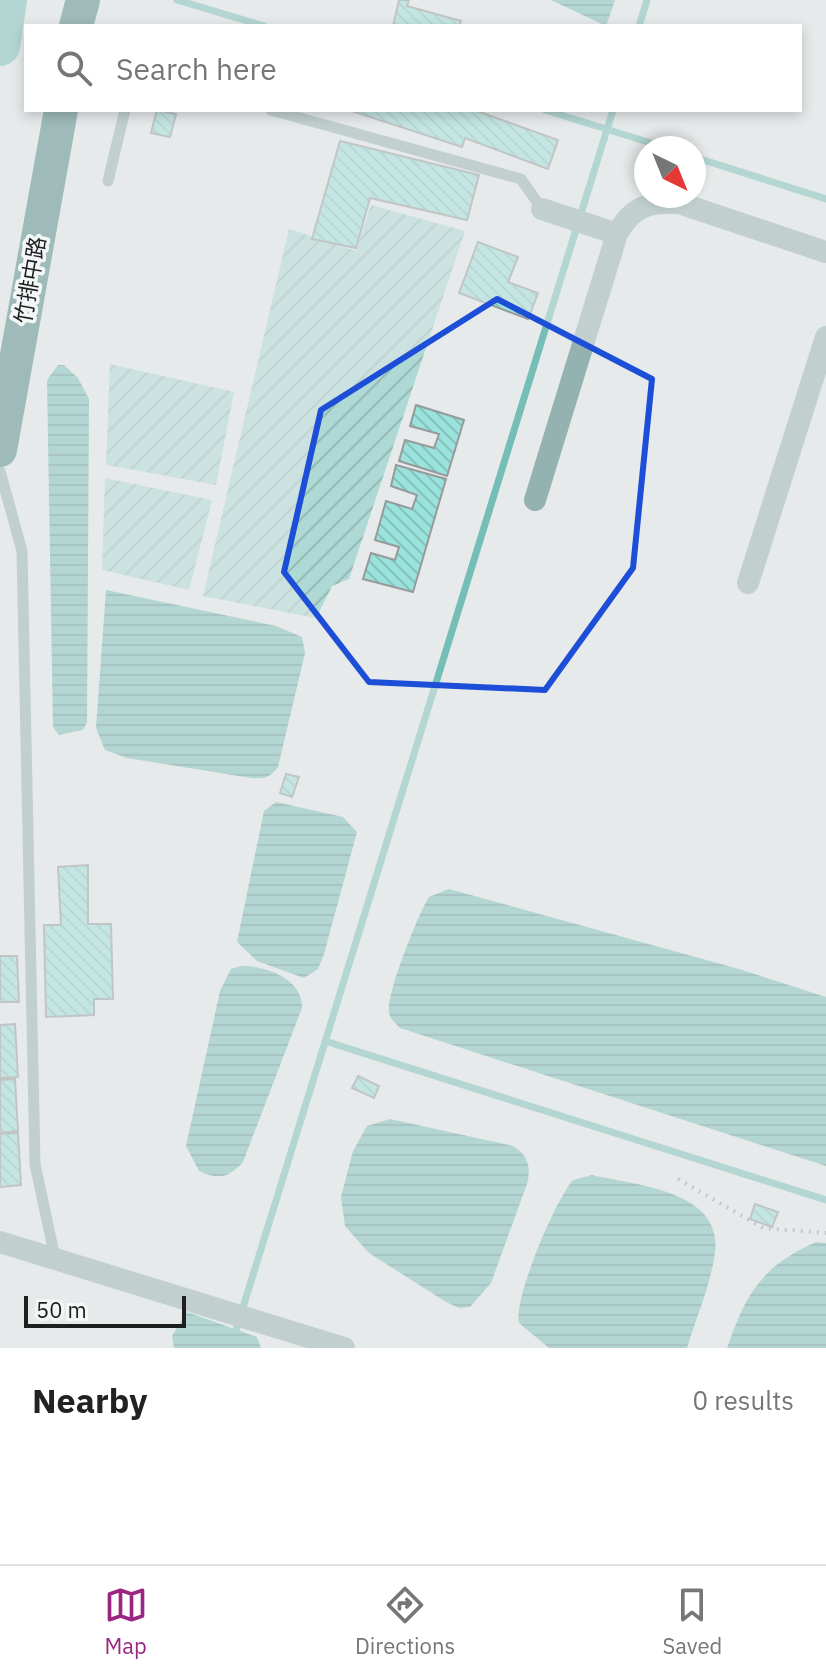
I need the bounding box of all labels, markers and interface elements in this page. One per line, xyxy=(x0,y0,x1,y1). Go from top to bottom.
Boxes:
search box xyxy=(24,24,802,112)
icon: search xyxy=(52,46,96,90)
text: Search here xyxy=(116,49,277,88)
north arrow xyxy=(634,136,706,208)
street label: 竹排中路 xyxy=(8,234,51,326)
scale bar xyxy=(24,1292,186,1328)
text: 50 m xyxy=(36,1295,87,1324)
text: Nearby xyxy=(32,1378,147,1422)
text: 0 results xyxy=(692,1383,794,1417)
tab: Map xyxy=(104,1583,148,1660)
tab: Directions xyxy=(355,1583,455,1660)
tab: Saved xyxy=(662,1583,722,1660)

